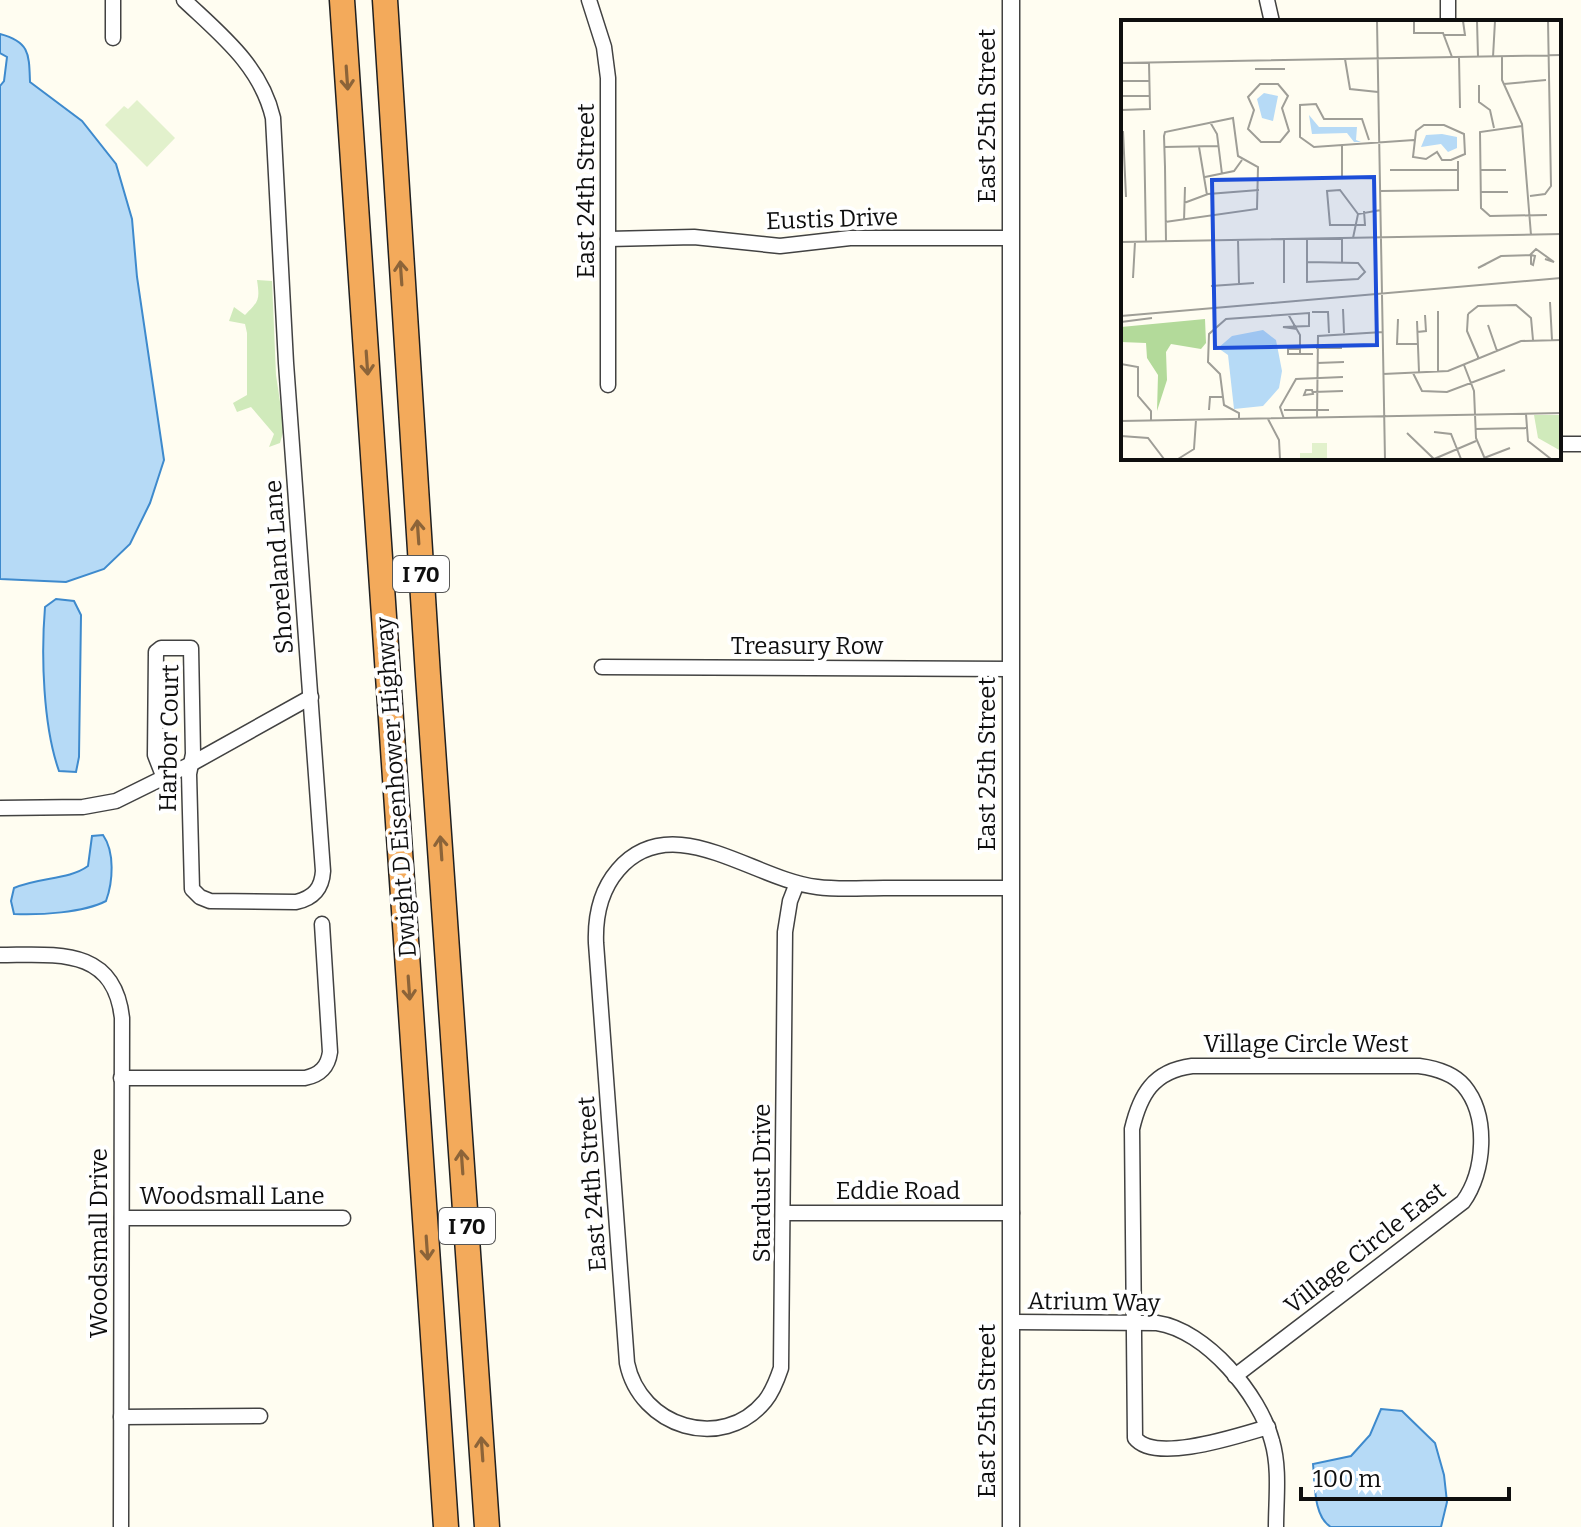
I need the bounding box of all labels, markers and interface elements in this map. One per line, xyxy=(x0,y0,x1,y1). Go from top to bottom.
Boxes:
inset map xyxy=(1121,20,1561,460)
street label: East 25th Street xyxy=(973,29,1001,203)
one-way arrow xyxy=(340,64,355,91)
street label: East 24th Street xyxy=(572,103,600,279)
street label: Eustis Drive xyxy=(765,203,899,235)
one-way arrow xyxy=(393,260,408,287)
one-way arrow xyxy=(360,349,375,376)
street label: Shoreland Lane xyxy=(259,479,299,655)
one-way arrow xyxy=(410,519,425,546)
road number: I 70 xyxy=(393,556,449,592)
street label: Dwight D Eisenhower Highway xyxy=(370,616,422,958)
street label: Treasury Row xyxy=(731,632,884,660)
street label: Harbor Court xyxy=(154,664,184,812)
street label: East 25th Street xyxy=(973,677,1001,851)
one-way arrow xyxy=(433,835,448,862)
one-way arrow xyxy=(402,974,417,1001)
street label: Village Circle West xyxy=(1203,1030,1409,1058)
street label: East 24th Street xyxy=(572,1095,612,1273)
street label: Stardust Drive xyxy=(748,1104,776,1262)
street label: Woodsmall Drive xyxy=(85,1148,113,1338)
one-way arrow xyxy=(454,1149,469,1176)
street label: Village Circle East xyxy=(1279,1176,1451,1320)
street label: Eddie Road xyxy=(836,1177,960,1205)
street label: Woodsmall Lane xyxy=(139,1182,325,1210)
road number: I 70 xyxy=(439,1208,495,1244)
one-way arrow xyxy=(420,1234,435,1261)
street label: Atrium Way xyxy=(1027,1287,1161,1317)
street label: East 25th Street xyxy=(973,1324,1001,1498)
one-way arrow xyxy=(474,1436,489,1463)
scale bar xyxy=(1301,1451,1509,1501)
text: 100 m xyxy=(1313,1465,1381,1493)

